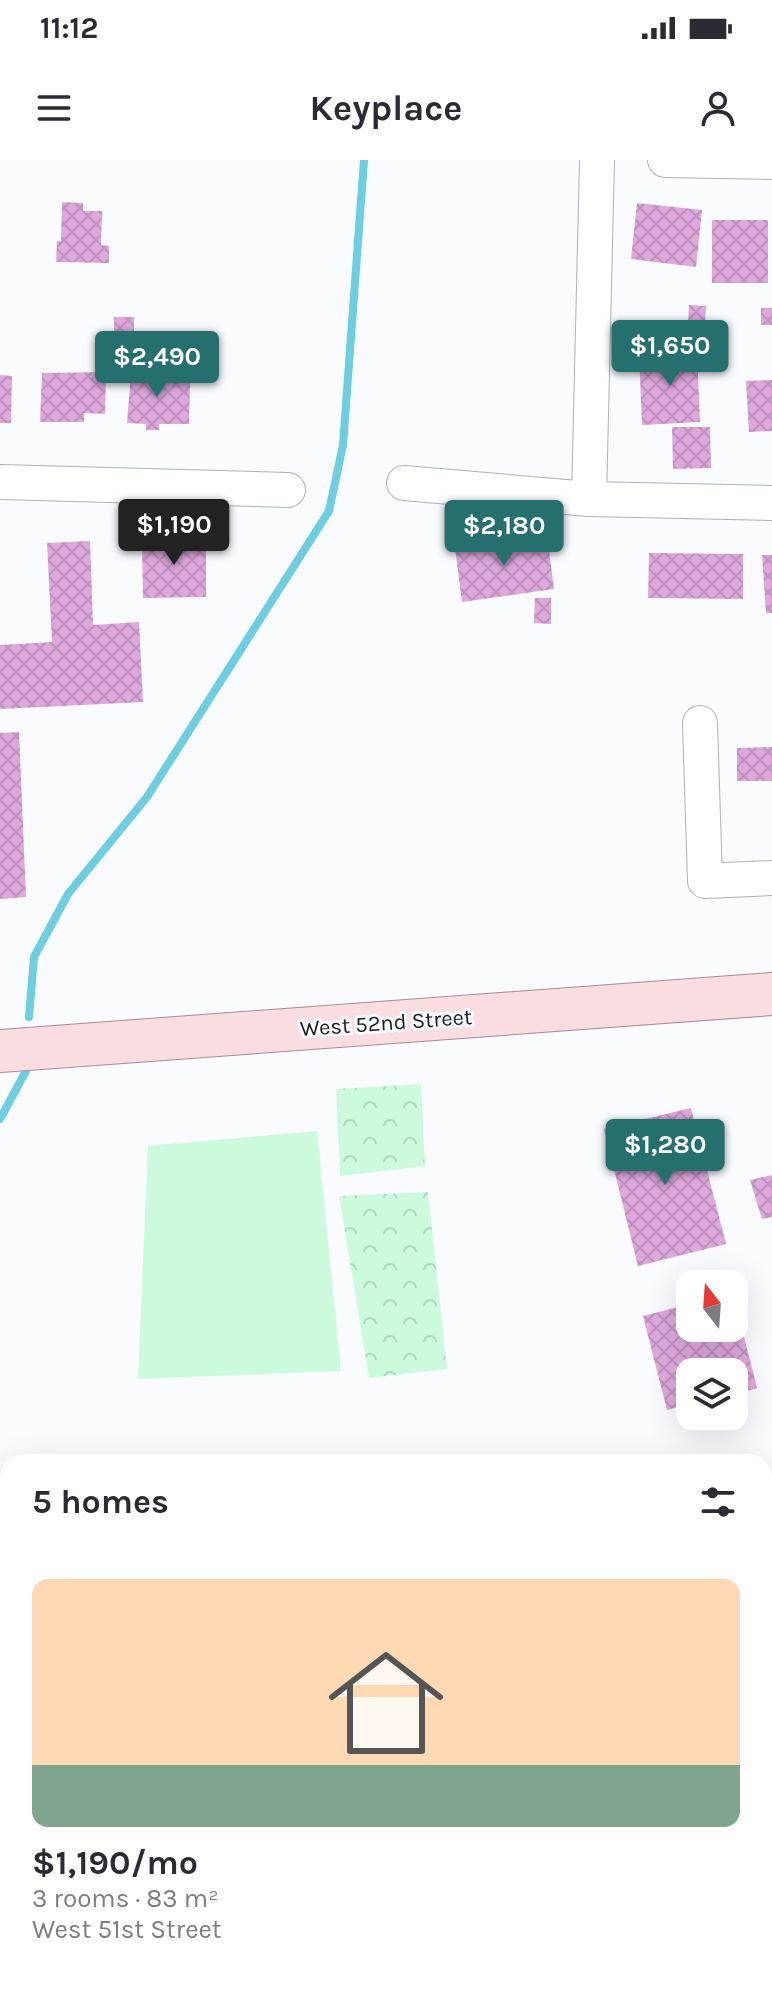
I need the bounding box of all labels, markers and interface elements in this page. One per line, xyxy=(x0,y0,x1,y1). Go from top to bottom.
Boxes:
text: 11:12 xyxy=(40,10,98,46)
icon: menu xyxy=(32,86,76,130)
icon: person xyxy=(696,86,740,130)
text: Keyplace xyxy=(310,87,462,129)
pin: $1,650 xyxy=(605,320,735,388)
text: $1,650 xyxy=(629,330,711,361)
pin: $2,490 xyxy=(92,331,222,399)
text: $2,490 xyxy=(113,341,201,372)
pin: $1,190 xyxy=(109,499,239,567)
pin: $2,180 xyxy=(439,500,569,568)
text: $1,190 xyxy=(136,509,212,540)
text: $2,180 xyxy=(463,510,545,541)
street label: West 52nd Street xyxy=(299,1004,473,1042)
pin: $1,280 xyxy=(600,1119,730,1187)
text: $1,280 xyxy=(624,1129,706,1160)
north arrow xyxy=(676,1270,748,1342)
map controls xyxy=(676,1270,748,1430)
button: layers xyxy=(676,1358,748,1430)
icon: filters xyxy=(696,1480,740,1524)
text: 5 homes xyxy=(32,1482,169,1522)
icon: home xyxy=(314,1631,458,1775)
text: $1,190/mo xyxy=(32,1843,198,1883)
text: 3 rooms · 83 m² xyxy=(32,1883,219,1914)
text: West 51st Street xyxy=(32,1914,222,1945)

